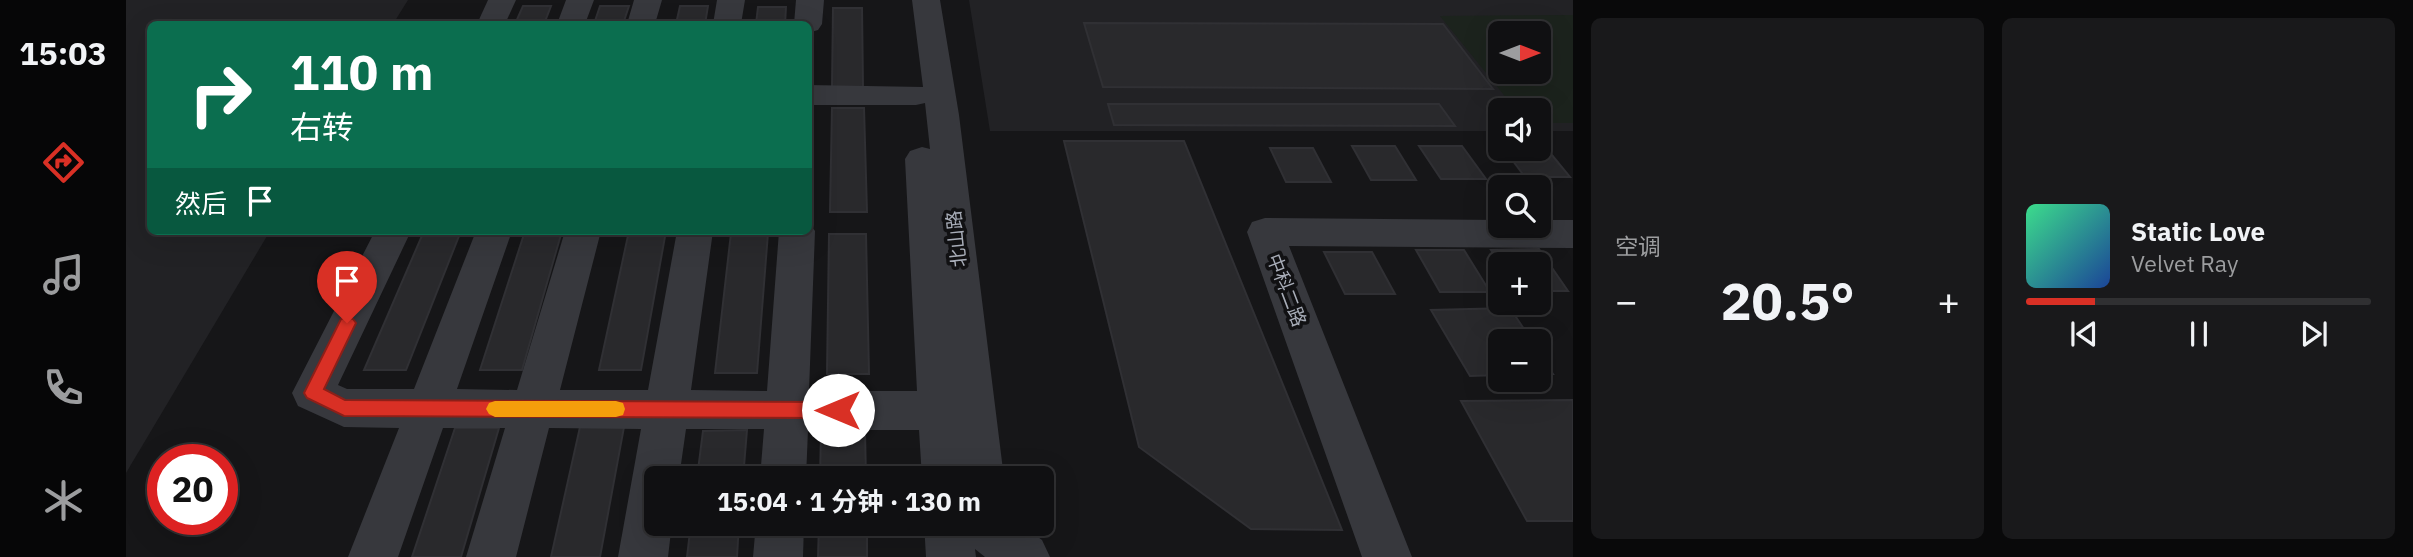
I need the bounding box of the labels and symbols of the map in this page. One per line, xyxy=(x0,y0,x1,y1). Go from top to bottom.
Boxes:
north arrow xyxy=(1488,21,1550,84)
street label: 北山路 xyxy=(941,209,971,269)
street label: 中科二路 xyxy=(1262,250,1312,330)
pin xyxy=(317,251,377,323)
position arrow xyxy=(801,373,875,447)
speed limit sign: 20 xyxy=(147,444,238,535)

